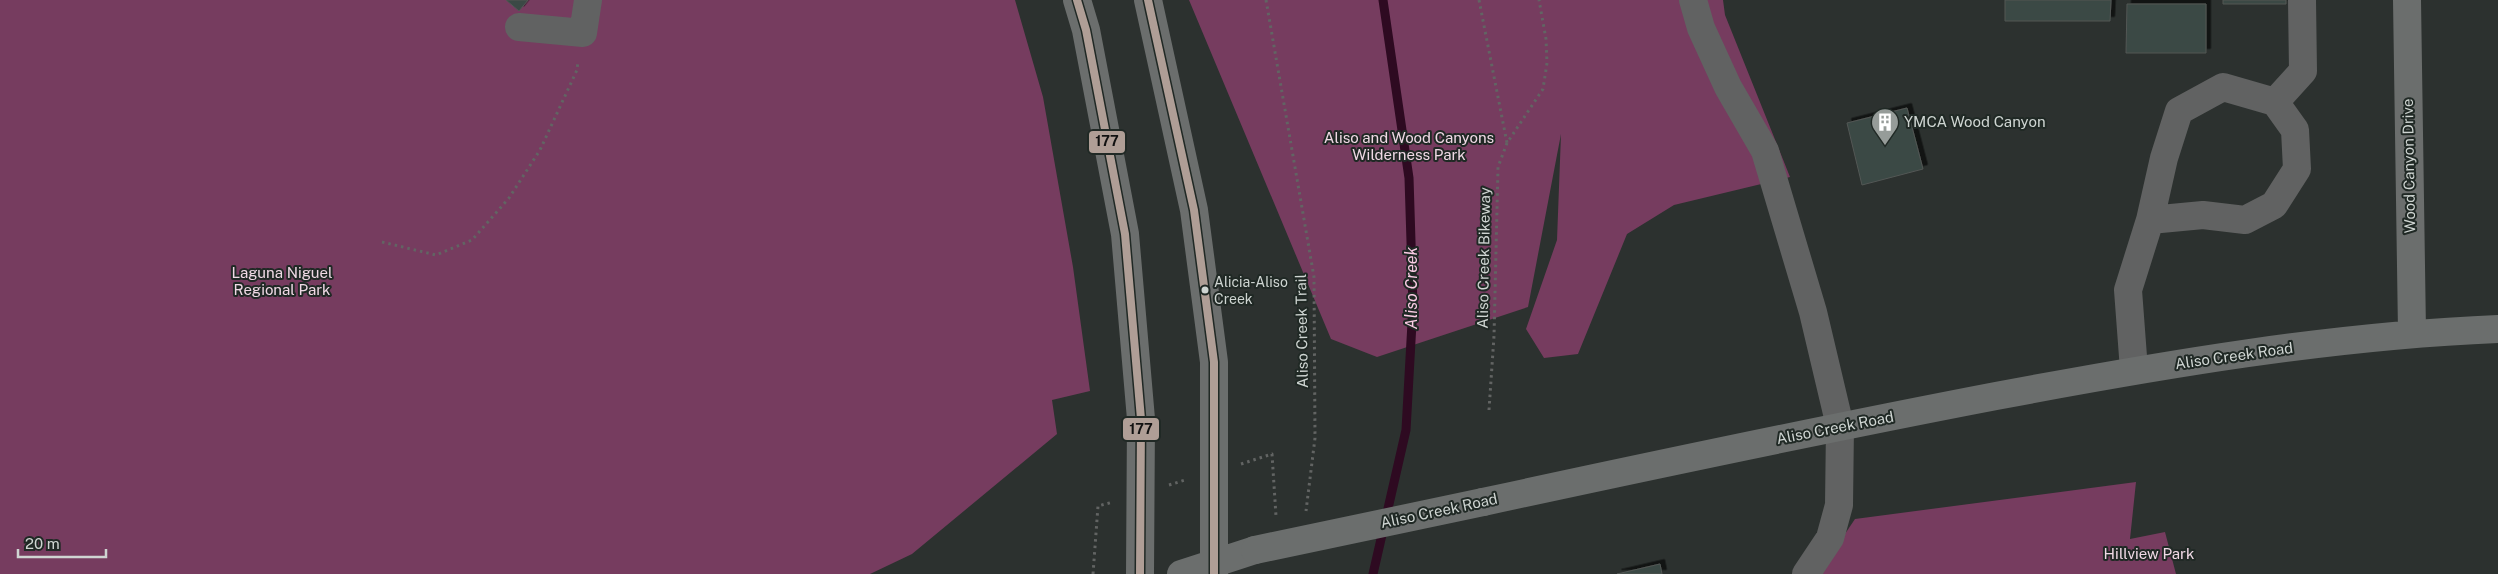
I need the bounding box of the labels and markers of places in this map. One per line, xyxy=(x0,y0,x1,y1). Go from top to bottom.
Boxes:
building icon: YMCA Wood Canyon xyxy=(1870,107,1900,146)
place label: YMCA Wood Canyon xyxy=(1904,113,2046,130)
place label: Alicia-Aliso Creek xyxy=(1214,274,1288,307)
marker: Alicia-Aliso Creek xyxy=(1200,285,1210,295)

